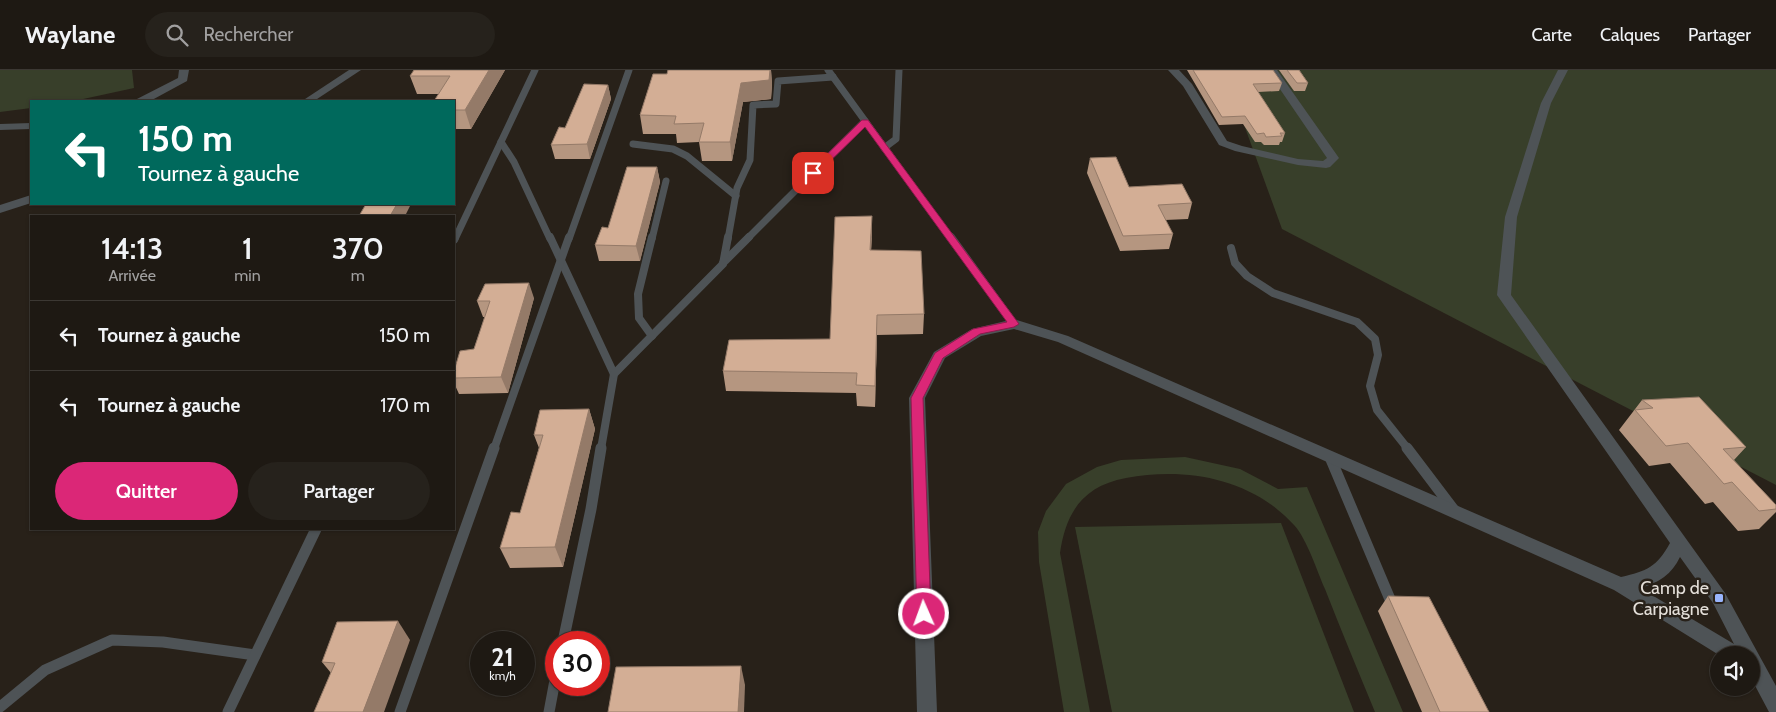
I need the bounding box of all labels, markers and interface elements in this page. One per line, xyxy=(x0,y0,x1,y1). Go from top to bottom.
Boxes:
search box xyxy=(145,12,495,57)
text: Waylane xyxy=(25,20,115,49)
icon: search xyxy=(163,21,191,49)
text: Rechercher xyxy=(203,23,293,46)
text: Carte xyxy=(1531,24,1572,46)
text: Calques xyxy=(1600,24,1660,46)
text: Partager xyxy=(1688,24,1751,46)
text: 150 m xyxy=(138,117,233,160)
icon: left xyxy=(55,120,120,185)
pin xyxy=(792,152,834,194)
icon: arrive xyxy=(799,159,827,187)
text: Tournez à gauche xyxy=(138,160,299,187)
text: 14:13 xyxy=(101,230,163,267)
text: 1 xyxy=(242,230,253,267)
text: 370 xyxy=(332,230,384,267)
text: Arrivée xyxy=(108,266,156,285)
text: min xyxy=(234,266,261,285)
text: m xyxy=(351,266,365,285)
icon: left xyxy=(55,322,83,350)
text: Tournez à gauche xyxy=(98,324,240,347)
text: 150 m xyxy=(379,324,430,347)
icon: left xyxy=(55,392,83,420)
text: Tournez à gauche xyxy=(98,394,240,417)
text: 170 m xyxy=(380,394,430,417)
button: Quitter xyxy=(55,462,238,520)
button: Partager xyxy=(248,462,430,520)
place label: Camp de Carpiagne xyxy=(1633,577,1709,620)
position arrow xyxy=(897,587,949,639)
marker: Camp de Carpiagne xyxy=(1713,592,1725,604)
speed limit sign: 30 xyxy=(545,631,610,696)
text: 21 xyxy=(491,642,514,672)
map controls xyxy=(1710,646,1760,696)
button: sound xyxy=(1710,646,1760,696)
text: km/h xyxy=(489,668,516,683)

